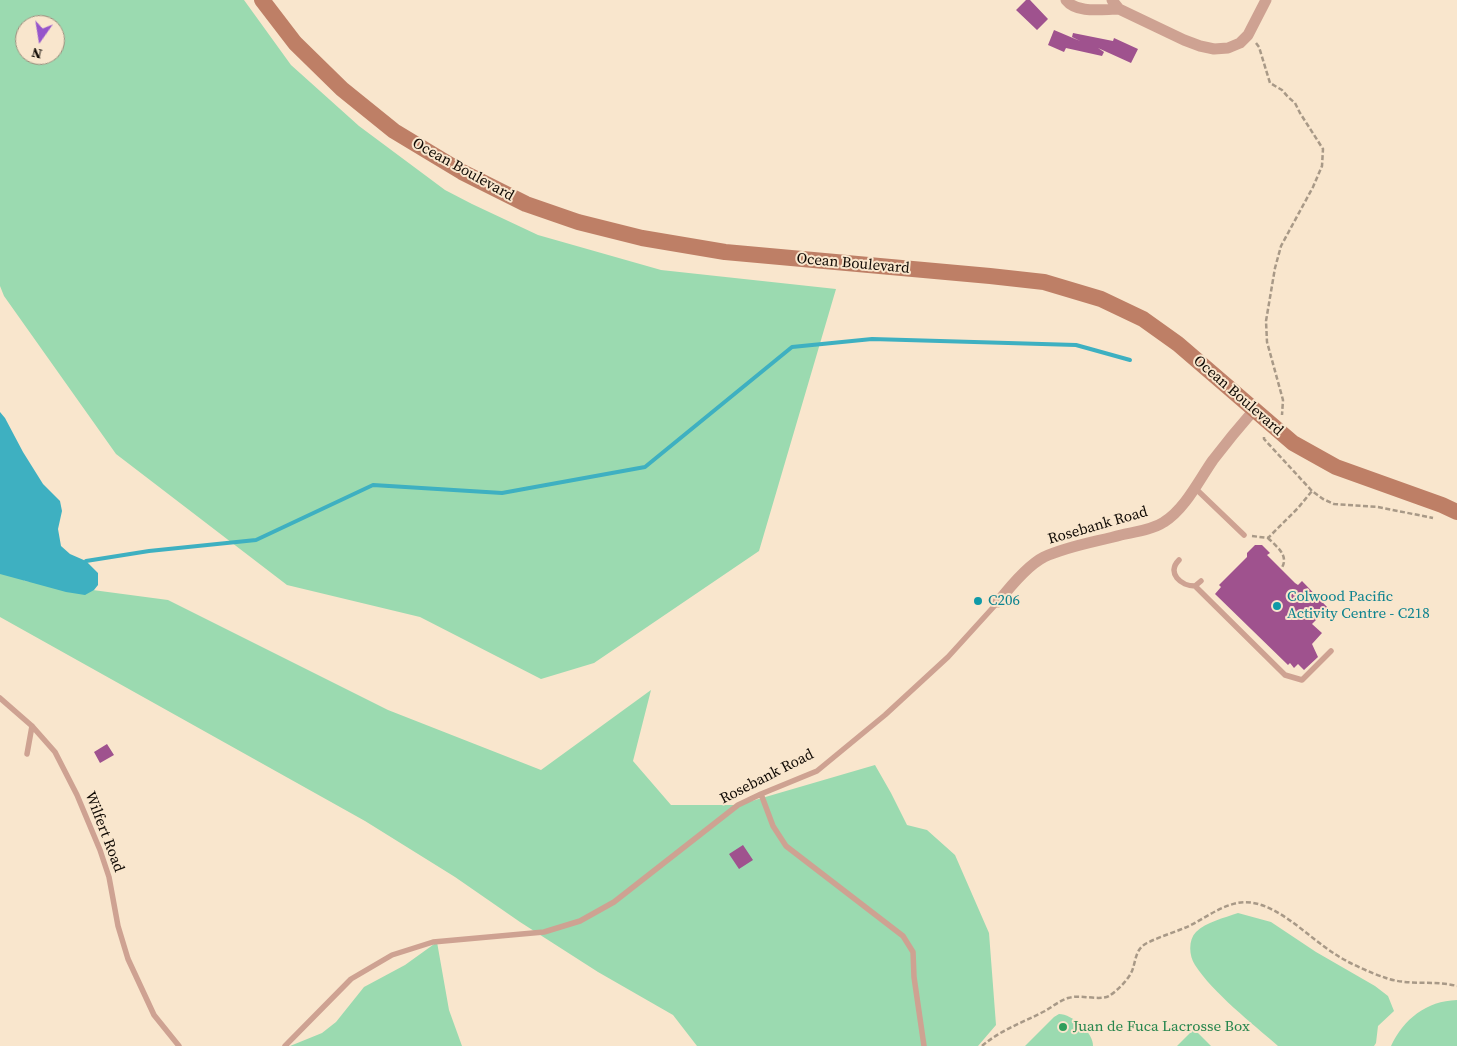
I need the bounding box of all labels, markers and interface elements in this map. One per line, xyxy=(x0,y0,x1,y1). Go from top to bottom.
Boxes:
north arrow xyxy=(15,15,65,65)
text: N xyxy=(30,43,44,65)
street label: Ocean Boulevard xyxy=(409,135,517,205)
street label: Ocean Boulevard xyxy=(796,250,910,278)
street label: Ocean Boulevard xyxy=(1189,352,1287,440)
street label: Rosebank Road xyxy=(1046,503,1150,549)
place label: Colwood Pacific Activity Centre - C218 xyxy=(1287,588,1430,623)
place label: C206 xyxy=(988,592,1020,610)
marker: C206 xyxy=(972,595,984,607)
marker: Colwood Pacific Activity Centre - C218 xyxy=(1271,600,1283,612)
street label: Rosebank Road xyxy=(717,746,817,808)
street label: Wilfert Road xyxy=(80,789,128,875)
place label: Juan de Fuca Lacrosse Box xyxy=(1073,1018,1250,1036)
marker: Juan de Fuca Lacrosse Box xyxy=(1057,1021,1069,1033)

